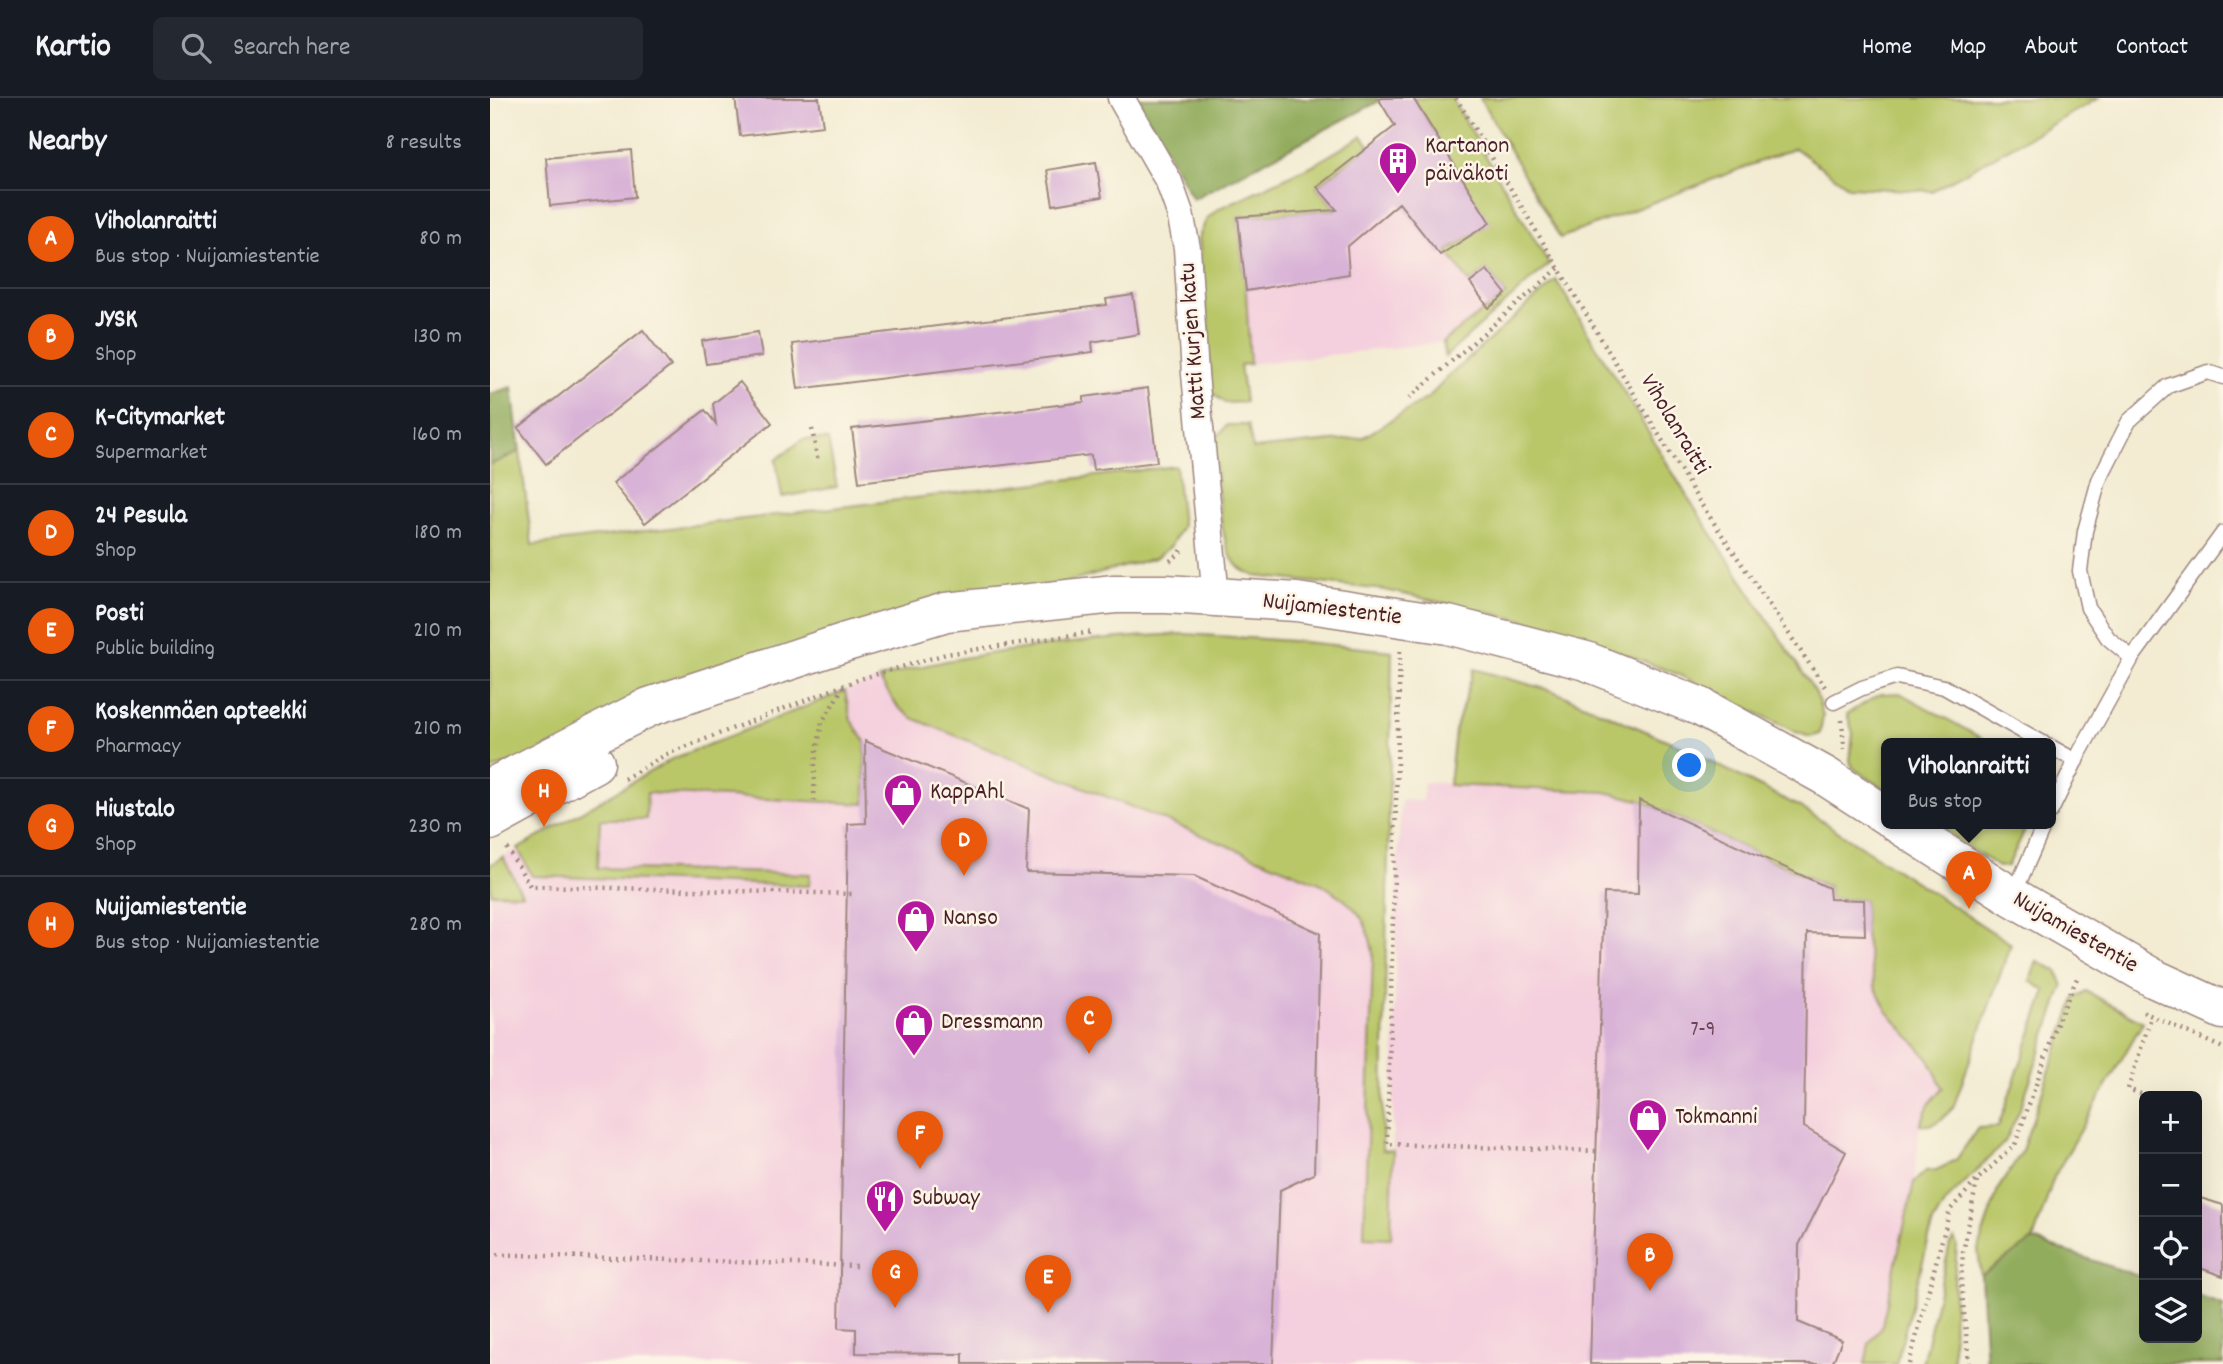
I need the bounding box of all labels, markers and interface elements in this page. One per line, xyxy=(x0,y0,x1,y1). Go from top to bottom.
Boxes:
search box xyxy=(153,17,643,80)
text: Kartio xyxy=(35,25,111,72)
icon: search xyxy=(177,29,215,67)
text: Search here xyxy=(233,30,350,67)
text: Home xyxy=(1862,31,1912,65)
text: Map xyxy=(1950,31,1986,65)
text: About xyxy=(2024,31,2078,65)
text: Contact xyxy=(2116,31,2188,65)
text: Nearby xyxy=(28,122,106,165)
text: 8 results xyxy=(386,127,462,160)
place label: Kartanon päiväkoti xyxy=(1425,130,1509,192)
building icon: Kartanon päiväkoti xyxy=(1377,140,1419,195)
text: Viholanraitti xyxy=(95,204,217,241)
text: A xyxy=(45,223,57,256)
text: 80 m xyxy=(419,223,462,256)
text: Bus stop · Nuijamiestentie xyxy=(95,241,320,274)
street label: Matti Kurjen katu xyxy=(1172,262,1216,420)
text: JYSK xyxy=(95,302,137,339)
text: B xyxy=(46,321,56,354)
text: 130 m xyxy=(413,321,462,354)
text: Shop xyxy=(95,339,137,372)
street label: Viholanraitti xyxy=(1631,368,1717,482)
text: K-Citymarket xyxy=(95,400,225,437)
text: C xyxy=(45,419,57,452)
text: 160 m xyxy=(412,419,462,452)
text: Supermarket xyxy=(95,437,207,470)
text: 24 Pesula xyxy=(95,498,187,535)
text: D xyxy=(45,517,57,550)
text: 180 m xyxy=(414,517,462,550)
text: Shop xyxy=(95,535,137,568)
street label: Nuijamiestentie xyxy=(1260,585,1404,635)
text: Posti xyxy=(95,596,144,633)
text: E xyxy=(46,615,56,648)
text: 210 m xyxy=(413,615,462,648)
text: Public building xyxy=(95,633,215,666)
text: Koskenmäen apteekki xyxy=(95,694,307,731)
text: F xyxy=(46,713,56,746)
text: 210 m xyxy=(413,713,462,746)
text: Pharmacy xyxy=(95,731,180,764)
popup xyxy=(1881,738,2056,829)
your location xyxy=(1672,748,1706,782)
text: Viholanraitti xyxy=(1908,749,2029,786)
pin: H xyxy=(521,769,567,827)
shop icon: KappAhl xyxy=(882,772,924,827)
place label: KappAhl xyxy=(930,776,1005,810)
text: Bus stop xyxy=(1908,786,1982,819)
text: Hiustalo xyxy=(95,792,175,829)
text: G xyxy=(45,811,57,844)
text: 230 m xyxy=(408,811,462,844)
pin: D xyxy=(941,818,987,876)
text: Shop xyxy=(95,829,137,862)
pin: A xyxy=(1946,851,1992,909)
street label: Nuijamiestentie xyxy=(2006,883,2144,983)
text: Nuijamiestentie xyxy=(95,890,247,927)
shop icon: Nanso xyxy=(895,898,937,953)
place label: Nanso xyxy=(943,902,998,936)
text: H xyxy=(45,909,57,942)
text: 280 m xyxy=(409,909,462,942)
text: Bus stop · Nuijamiestentie xyxy=(95,927,320,960)
pin: C xyxy=(1066,996,1112,1054)
shop icon: Dressmann xyxy=(893,1002,935,1057)
place label: Dressmann xyxy=(941,1006,1043,1040)
house number: 7-9 xyxy=(1691,1016,1715,1046)
map controls xyxy=(2139,1091,2202,1343)
button: + xyxy=(2139,1091,2202,1154)
shop icon: Tokmanni xyxy=(1627,1097,1669,1152)
place label: Tokmanni xyxy=(1675,1101,1757,1135)
pin: F xyxy=(897,1111,943,1169)
button: − xyxy=(2139,1154,2202,1217)
restaurant icon: Subway xyxy=(864,1178,906,1233)
place label: Subway xyxy=(912,1182,981,1216)
button: locate xyxy=(2139,1217,2202,1280)
pin: B xyxy=(1627,1233,1673,1291)
pin: G xyxy=(872,1250,918,1308)
pin: E xyxy=(1025,1255,1071,1313)
button: layers xyxy=(2139,1280,2202,1343)

